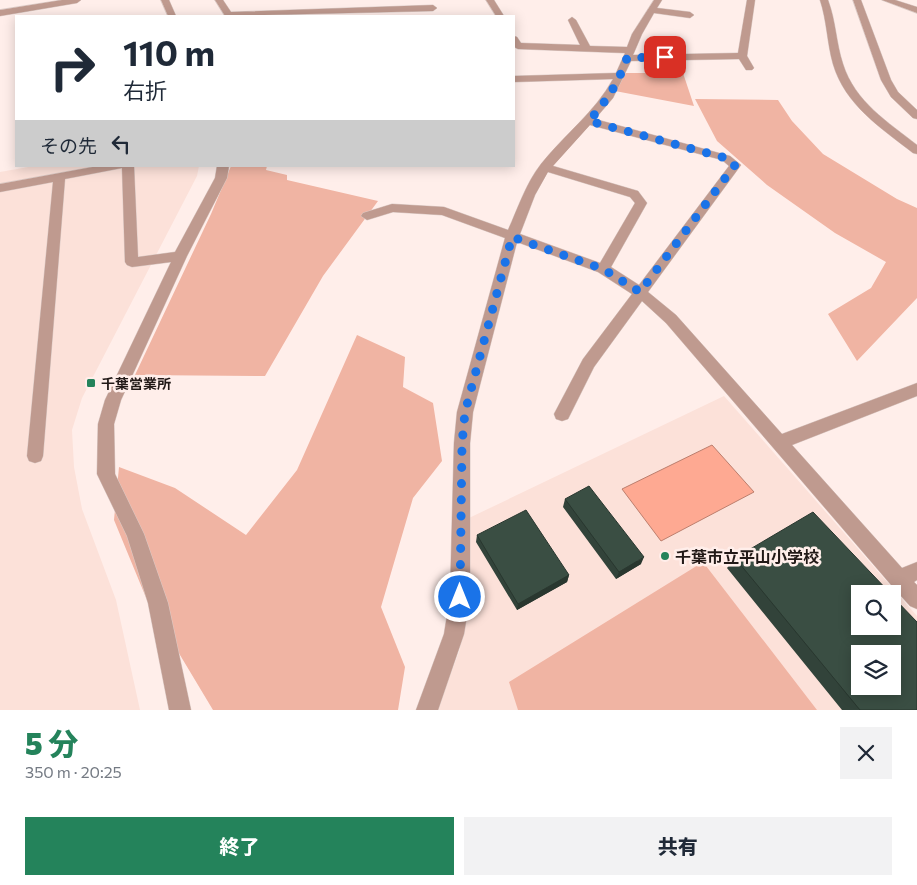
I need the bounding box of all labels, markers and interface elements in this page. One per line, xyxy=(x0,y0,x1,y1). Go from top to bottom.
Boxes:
text: 110 m xyxy=(123,30,215,73)
icon: right xyxy=(40,35,105,100)
pin xyxy=(644,36,686,78)
icon: arrive xyxy=(651,43,679,71)
text: 右折 xyxy=(123,77,167,104)
icon: left xyxy=(107,130,135,158)
text: その先 xyxy=(40,134,97,157)
place label: 千葉営業所 xyxy=(101,375,171,392)
marker: 千葉営業所 xyxy=(85,377,97,389)
place label: 千葉市立平山小学校 xyxy=(675,547,819,566)
marker: 千葉市立平山小学校 xyxy=(659,550,671,562)
position arrow xyxy=(433,570,485,622)
map controls xyxy=(851,585,901,695)
button: search xyxy=(851,585,901,635)
button: layers xyxy=(851,645,901,695)
text: 5 分 xyxy=(25,724,78,761)
button: close xyxy=(840,727,892,779)
text: 350 m · 20:25 xyxy=(25,762,122,781)
button: 終了 xyxy=(25,817,454,875)
button: 共有 xyxy=(464,817,892,875)

